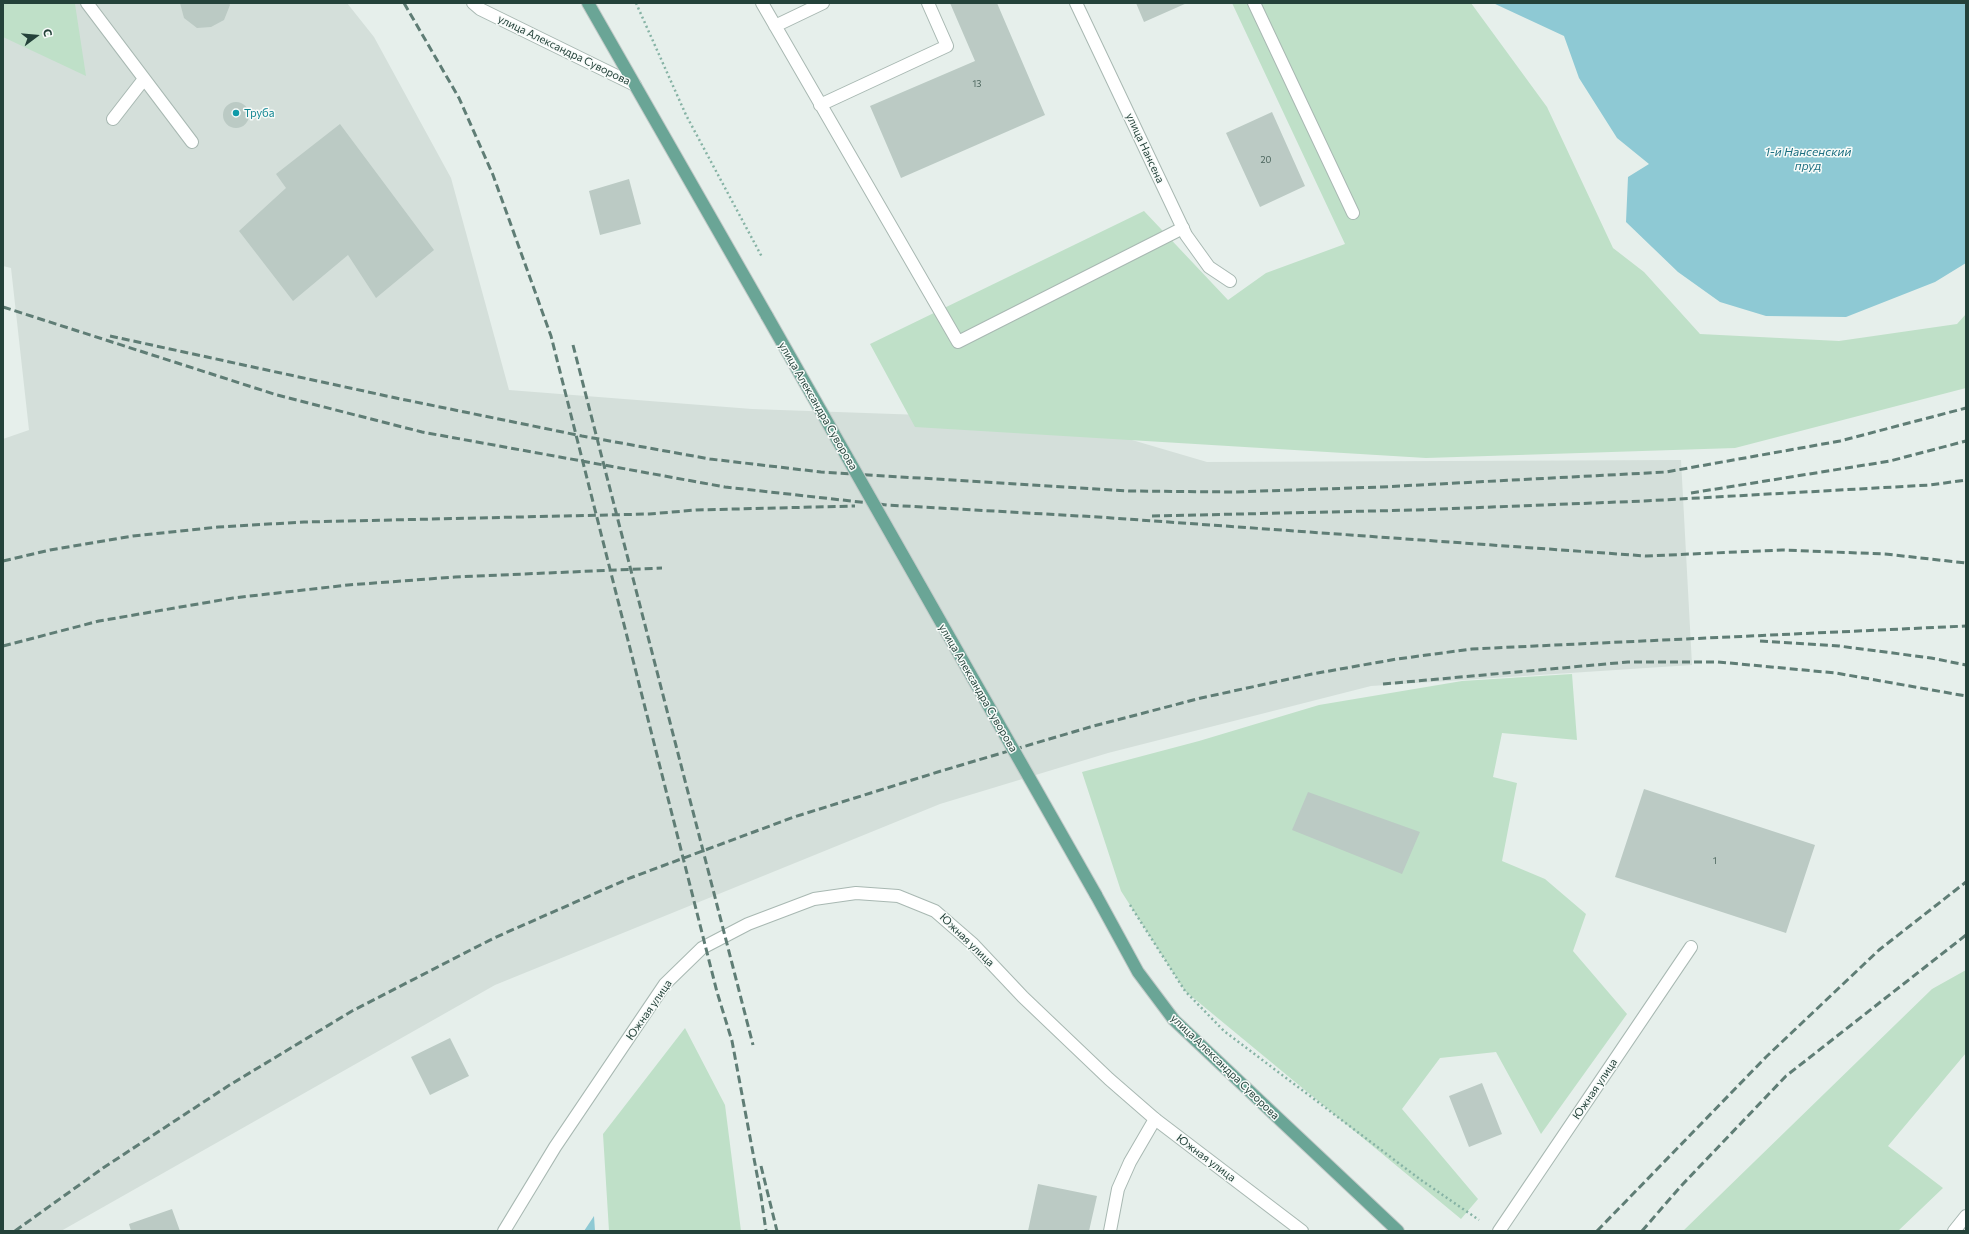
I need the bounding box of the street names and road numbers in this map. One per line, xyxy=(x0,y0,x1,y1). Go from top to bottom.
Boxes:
street label: улица Александра Суворова xyxy=(496,12,632,88)
street label: улица Нансена xyxy=(1123,111,1167,185)
street label: улица Александра Суворова xyxy=(776,340,860,472)
street label: улица Александра Суворова xyxy=(936,622,1020,754)
street label: Южная улица xyxy=(937,911,997,969)
street label: Южная улица xyxy=(623,977,675,1043)
street label: улица Александра Суворова xyxy=(1168,1012,1282,1122)
street label: Южная улица xyxy=(1570,1056,1620,1122)
street label: Южная улица xyxy=(1174,1131,1238,1185)

